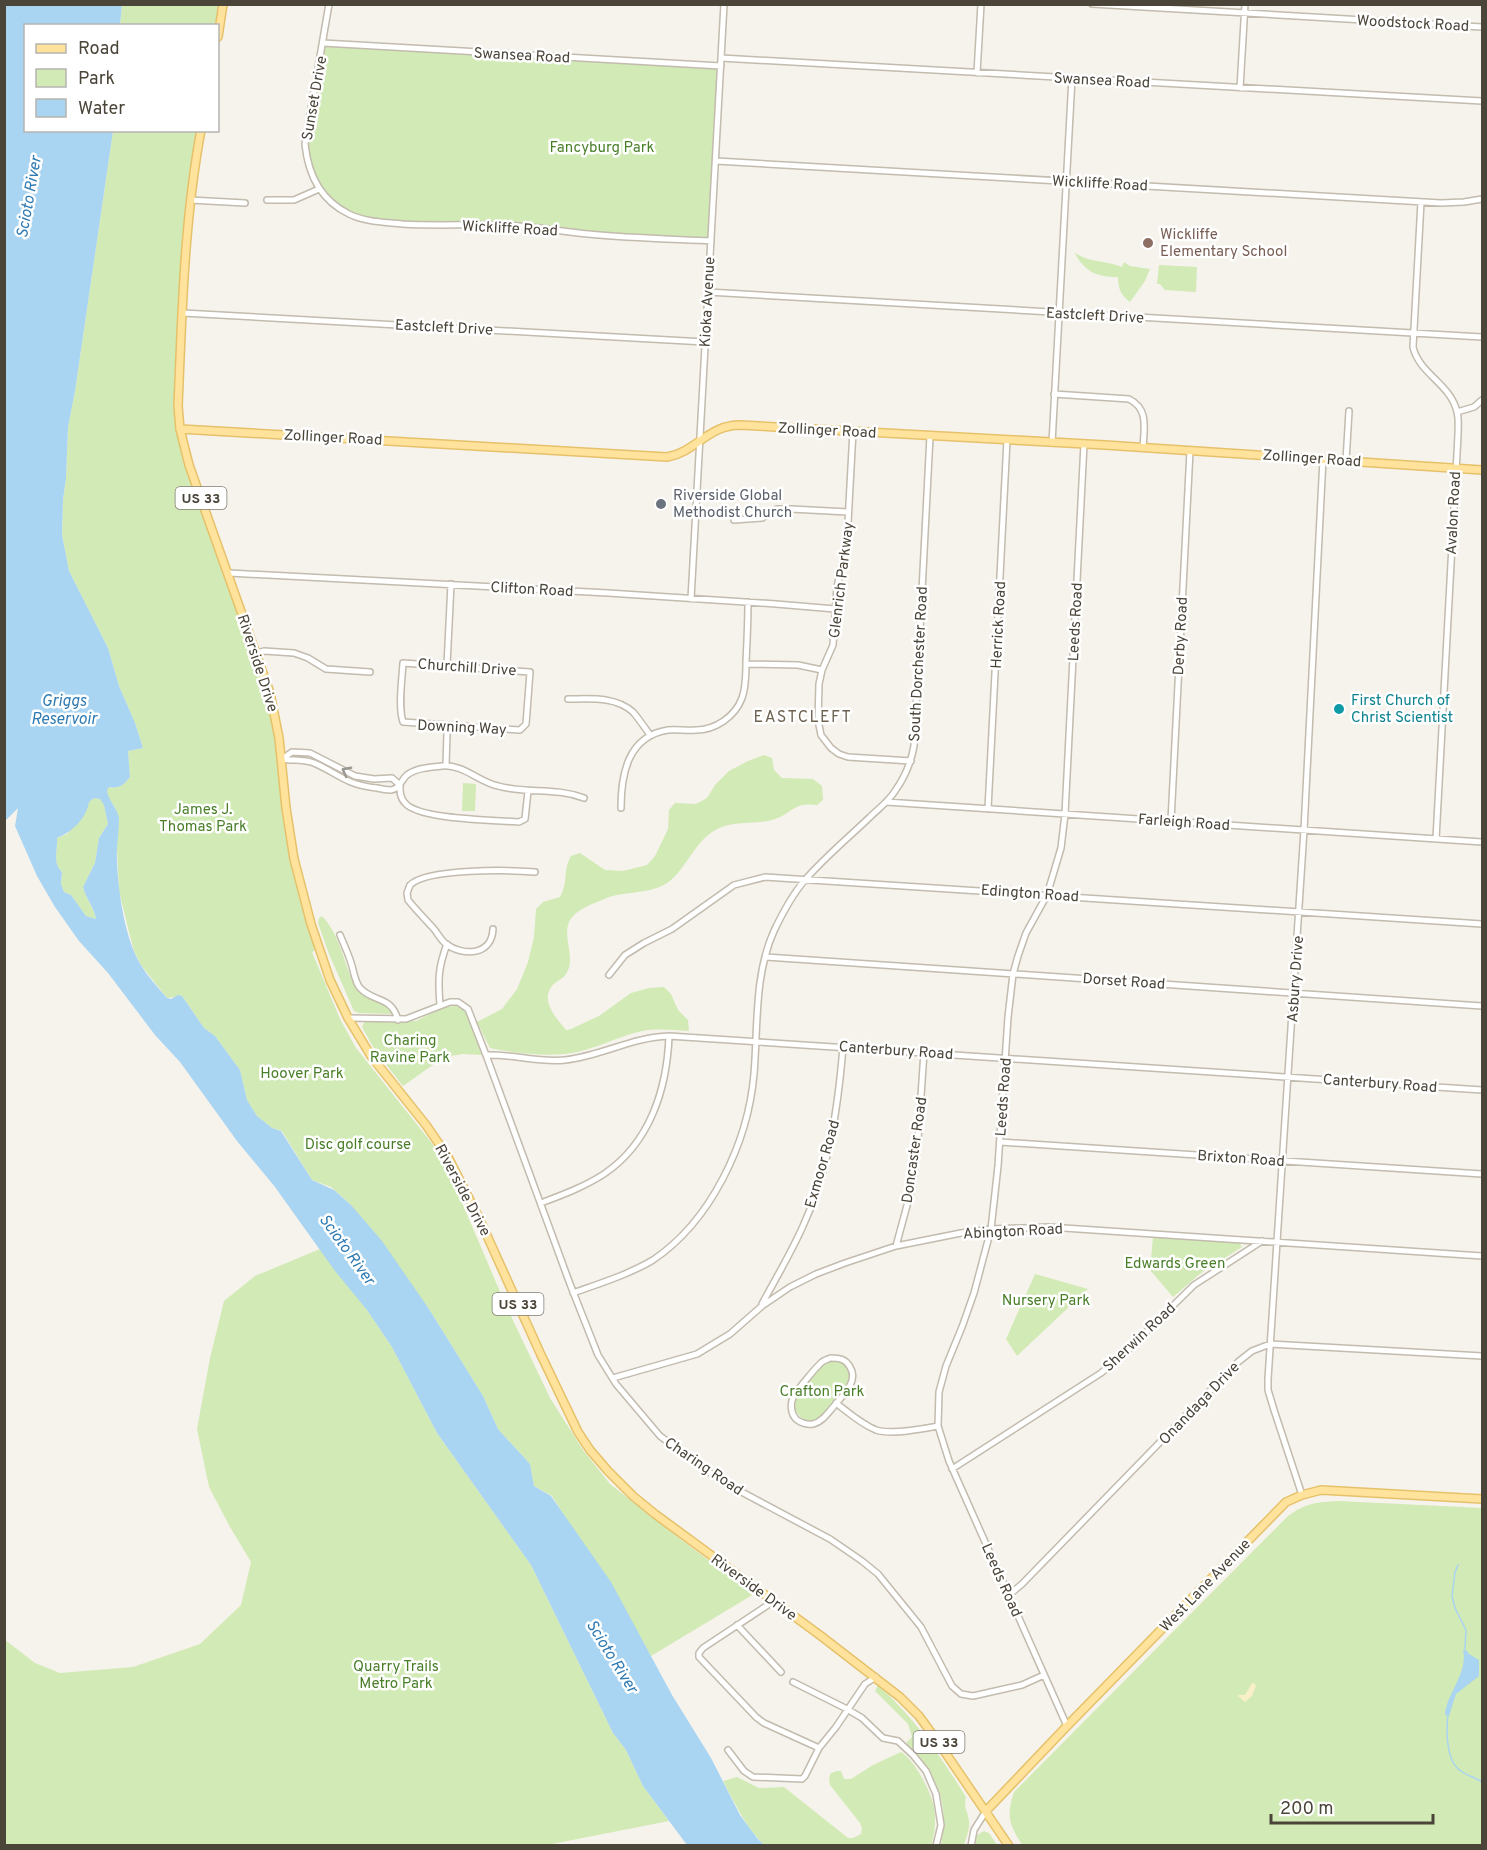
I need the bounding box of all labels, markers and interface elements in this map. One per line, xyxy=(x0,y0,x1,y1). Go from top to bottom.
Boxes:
street label: Woodstock Road xyxy=(1356,12,1470,37)
legend xyxy=(24,24,219,132)
text: Road xyxy=(78,38,120,61)
street label: Swansea Road xyxy=(473,44,571,69)
street label: Sunset Drive xyxy=(299,55,332,142)
text: Park xyxy=(78,68,115,91)
street label: Swansea Road xyxy=(1053,69,1151,94)
text: Water xyxy=(78,98,125,121)
park label: Fancyburg Park xyxy=(550,139,654,158)
water label: Scioto River xyxy=(13,153,47,240)
street label: Wickliffe Road xyxy=(1051,172,1148,196)
street label: Wickliffe Road xyxy=(461,217,558,241)
place label: Wickliffe Elementary School xyxy=(1160,226,1287,262)
marker: Wickliffe Elementary School xyxy=(1141,236,1155,250)
street label: Kioka Avenue xyxy=(697,256,720,348)
street label: Eastcleft Drive xyxy=(1045,304,1144,329)
street label: Eastcleft Drive xyxy=(394,316,493,341)
street label: Zollinger Road xyxy=(777,419,877,444)
street label: Zollinger Road xyxy=(283,426,383,451)
street label: Zollinger Road xyxy=(1262,447,1362,472)
street label: Avalon Road xyxy=(1443,471,1466,555)
road number: US 33 xyxy=(176,487,226,509)
place label: Riverside Global Methodist Church xyxy=(673,487,792,523)
marker: Riverside Global Methodist Church xyxy=(654,497,668,511)
street label: Glenrich Parkway xyxy=(826,521,859,640)
street label: Clifton Road xyxy=(490,579,574,602)
street label: Herrick Road xyxy=(988,581,1011,669)
street label: Leeds Road xyxy=(1065,582,1088,662)
street label: South Dorchester Road xyxy=(906,586,933,742)
street label: Derby Road xyxy=(1170,596,1193,676)
street label: Riverside Drive xyxy=(232,612,281,715)
street label: Churchill Drive xyxy=(417,656,517,681)
water label: Griggs Reservoir xyxy=(31,692,99,730)
place label: First Church of Christ Scientist xyxy=(1351,692,1453,728)
marker: First Church of Christ Scientist xyxy=(1332,702,1346,716)
district label: EASTCLEFT xyxy=(754,708,852,728)
street label: Downing Way xyxy=(417,717,507,740)
one-way arrow xyxy=(342,767,352,778)
park label: James J. Thomas Park xyxy=(159,801,247,837)
street label: Farleigh Road xyxy=(1137,811,1230,836)
street label: Edington Road xyxy=(980,882,1080,907)
street label: Asbury Drive xyxy=(1284,935,1309,1023)
street label: Dorset Road xyxy=(1082,970,1166,995)
park label: Charing Ravine Park xyxy=(370,1032,450,1068)
street label: Canterbury Road xyxy=(838,1038,954,1065)
street label: Leeds Road xyxy=(992,1057,1017,1137)
park label: Hoover Park xyxy=(260,1065,344,1084)
street label: Canterbury Road xyxy=(1322,1071,1438,1098)
street label: Doncaster Road xyxy=(899,1096,932,1205)
street label: Exmoor Road xyxy=(802,1118,845,1211)
park label: Disc golf course xyxy=(305,1136,411,1155)
street label: Riverside Drive xyxy=(429,1141,494,1240)
street label: Brixton Road xyxy=(1197,1147,1285,1172)
water label: Scioto River xyxy=(314,1211,380,1291)
street label: Abington Road xyxy=(963,1220,1064,1245)
park label: Edwards Green xyxy=(1125,1255,1225,1274)
park label: Nursery Park xyxy=(1002,1292,1090,1311)
road number: US 33 xyxy=(492,1293,544,1315)
street label: Sherwin Road xyxy=(1100,1299,1181,1377)
street label: Onandaga Drive xyxy=(1156,1358,1245,1450)
park label: Crafton Park xyxy=(780,1383,865,1402)
street label: Charing Road xyxy=(660,1434,746,1501)
street label: West Lane Avenue xyxy=(1157,1535,1255,1637)
street label: Leeds Road xyxy=(976,1541,1025,1620)
street label: Riverside Drive xyxy=(706,1551,800,1626)
water label: Scioto River xyxy=(581,1617,643,1699)
park label: Quarry Trails Metro Park xyxy=(353,1658,439,1694)
road number: US 33 xyxy=(914,1731,964,1753)
scale bar xyxy=(1271,1787,1433,1825)
text: 200 m xyxy=(1280,1798,1333,1821)

